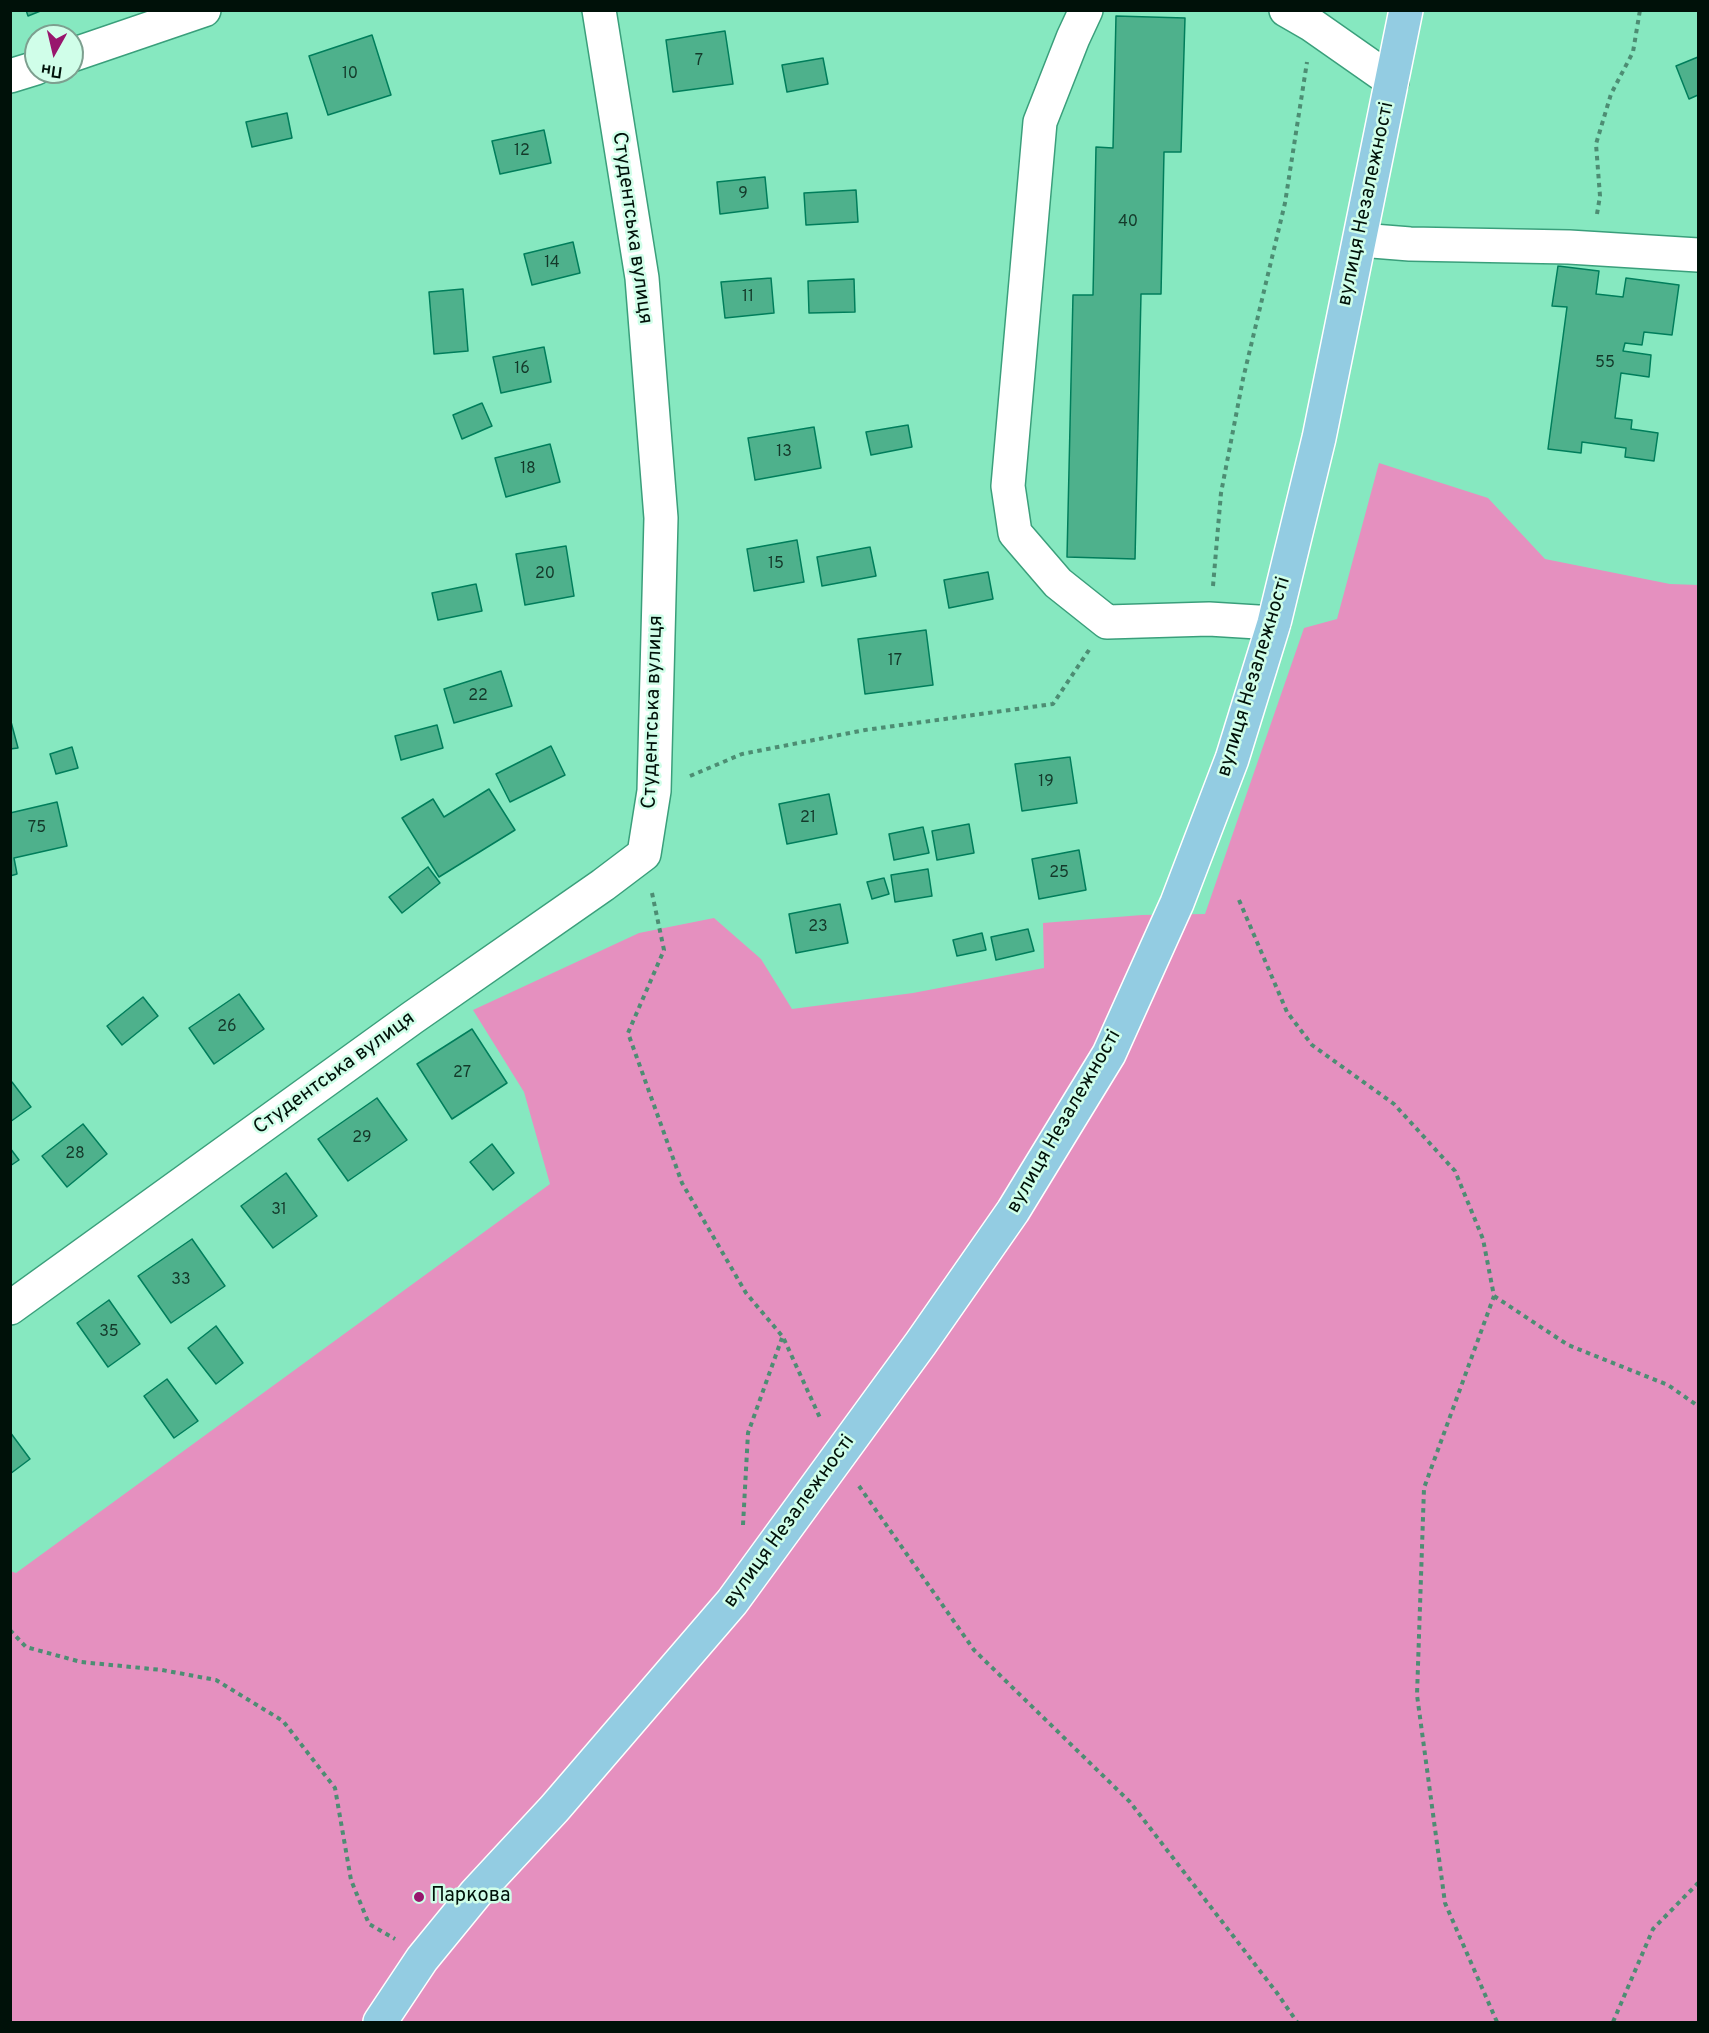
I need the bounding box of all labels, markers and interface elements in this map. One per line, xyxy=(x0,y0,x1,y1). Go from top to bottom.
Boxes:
north arrow xyxy=(24,24,84,84)
house number: 7 xyxy=(695,52,703,72)
text: Пн xyxy=(40,58,64,81)
house number: 10 xyxy=(342,65,358,85)
street label: вулиця Незалежності xyxy=(1334,100,1400,308)
street label: Студентська вулиця xyxy=(606,130,656,326)
house number: 12 xyxy=(514,142,530,162)
house number: 9 xyxy=(738,185,748,205)
house number: 40 xyxy=(1118,213,1138,233)
house number: 14 xyxy=(544,254,560,274)
house number: 11 xyxy=(742,288,754,308)
house number: 55 xyxy=(1595,354,1615,374)
house number: 16 xyxy=(514,360,530,380)
house number: 13 xyxy=(776,443,792,463)
house number: 18 xyxy=(520,460,536,480)
house number: 15 xyxy=(768,555,784,575)
house number: 20 xyxy=(535,565,555,585)
street label: вулиця Незалежності xyxy=(1213,574,1297,780)
street label: Студентська вулиця xyxy=(639,615,669,809)
house number: 17 xyxy=(888,652,902,672)
house number: 22 xyxy=(468,687,488,707)
house number: 19 xyxy=(1038,773,1054,793)
house number: 21 xyxy=(800,809,816,829)
house number: 75 xyxy=(28,819,46,839)
house number: 25 xyxy=(1049,864,1069,884)
house number: 23 xyxy=(808,918,828,938)
street label: Студентська вулиця xyxy=(250,1007,420,1141)
house number: 26 xyxy=(217,1018,237,1038)
street label: вулиця Незалежності xyxy=(1003,1026,1127,1218)
house number: 27 xyxy=(453,1064,471,1084)
house number: 29 xyxy=(352,1129,372,1149)
house number: 28 xyxy=(65,1145,85,1165)
house number: 31 xyxy=(271,1201,287,1221)
house number: 33 xyxy=(171,1271,191,1291)
house number: 35 xyxy=(99,1323,119,1343)
street label: вулиця Незалежності xyxy=(719,1431,861,1613)
place label: Паркова xyxy=(431,1885,511,1909)
marker: Паркова xyxy=(412,1890,426,1904)

